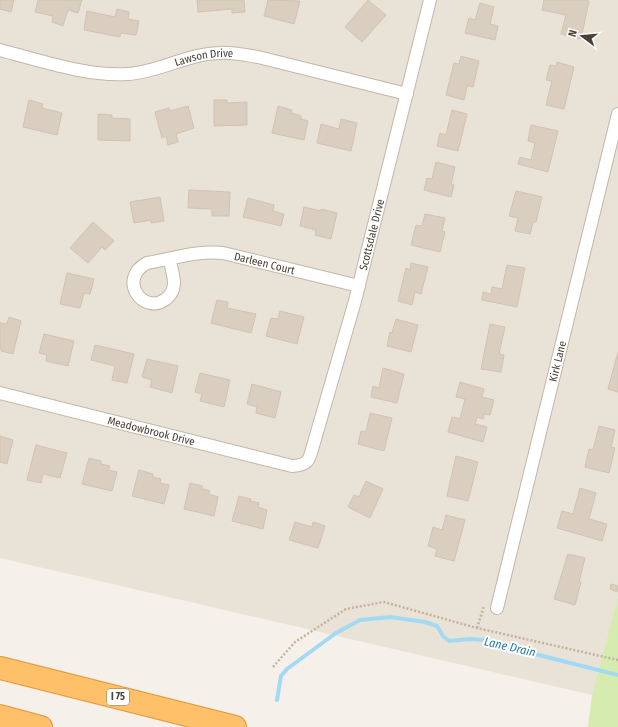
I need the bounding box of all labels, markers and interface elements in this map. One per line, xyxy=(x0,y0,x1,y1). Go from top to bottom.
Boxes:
north arrow xyxy=(562,16,602,56)
text: N xyxy=(566,28,580,38)
street label: Lawson Drive xyxy=(173,46,234,69)
street label: Scottsdale Drive xyxy=(356,198,387,272)
street label: Darleen Court xyxy=(233,249,297,277)
street label: Kirk Lane xyxy=(546,340,569,383)
street label: Meadowbrook Drive xyxy=(106,414,196,448)
water label: Lane Drain xyxy=(483,634,537,660)
road number: I 75 xyxy=(107,689,129,705)

